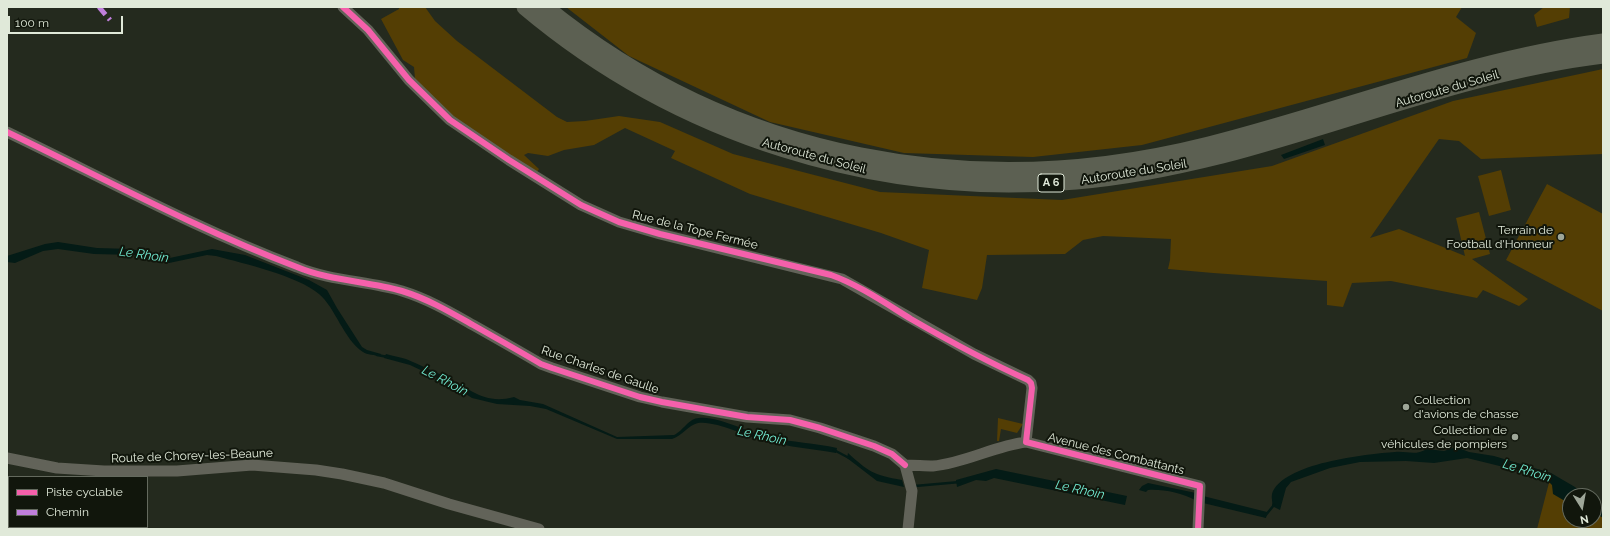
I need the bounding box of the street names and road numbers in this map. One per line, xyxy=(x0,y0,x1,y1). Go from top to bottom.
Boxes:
street label: Autoroute du Soleil xyxy=(1394,67,1500,111)
street label: Autoroute du Soleil xyxy=(761,135,867,177)
street label: Autoroute du Soleil xyxy=(1080,157,1188,187)
road number: A 6 xyxy=(1038,174,1064,192)
street label: Rue de la Tope Fermée xyxy=(631,207,759,253)
street label: Rue Charles de Gaulle xyxy=(539,343,661,397)
street label: Avenue des Combattants xyxy=(1046,430,1186,478)
street label: Route de Chorey-les-Beaune xyxy=(111,446,273,466)

